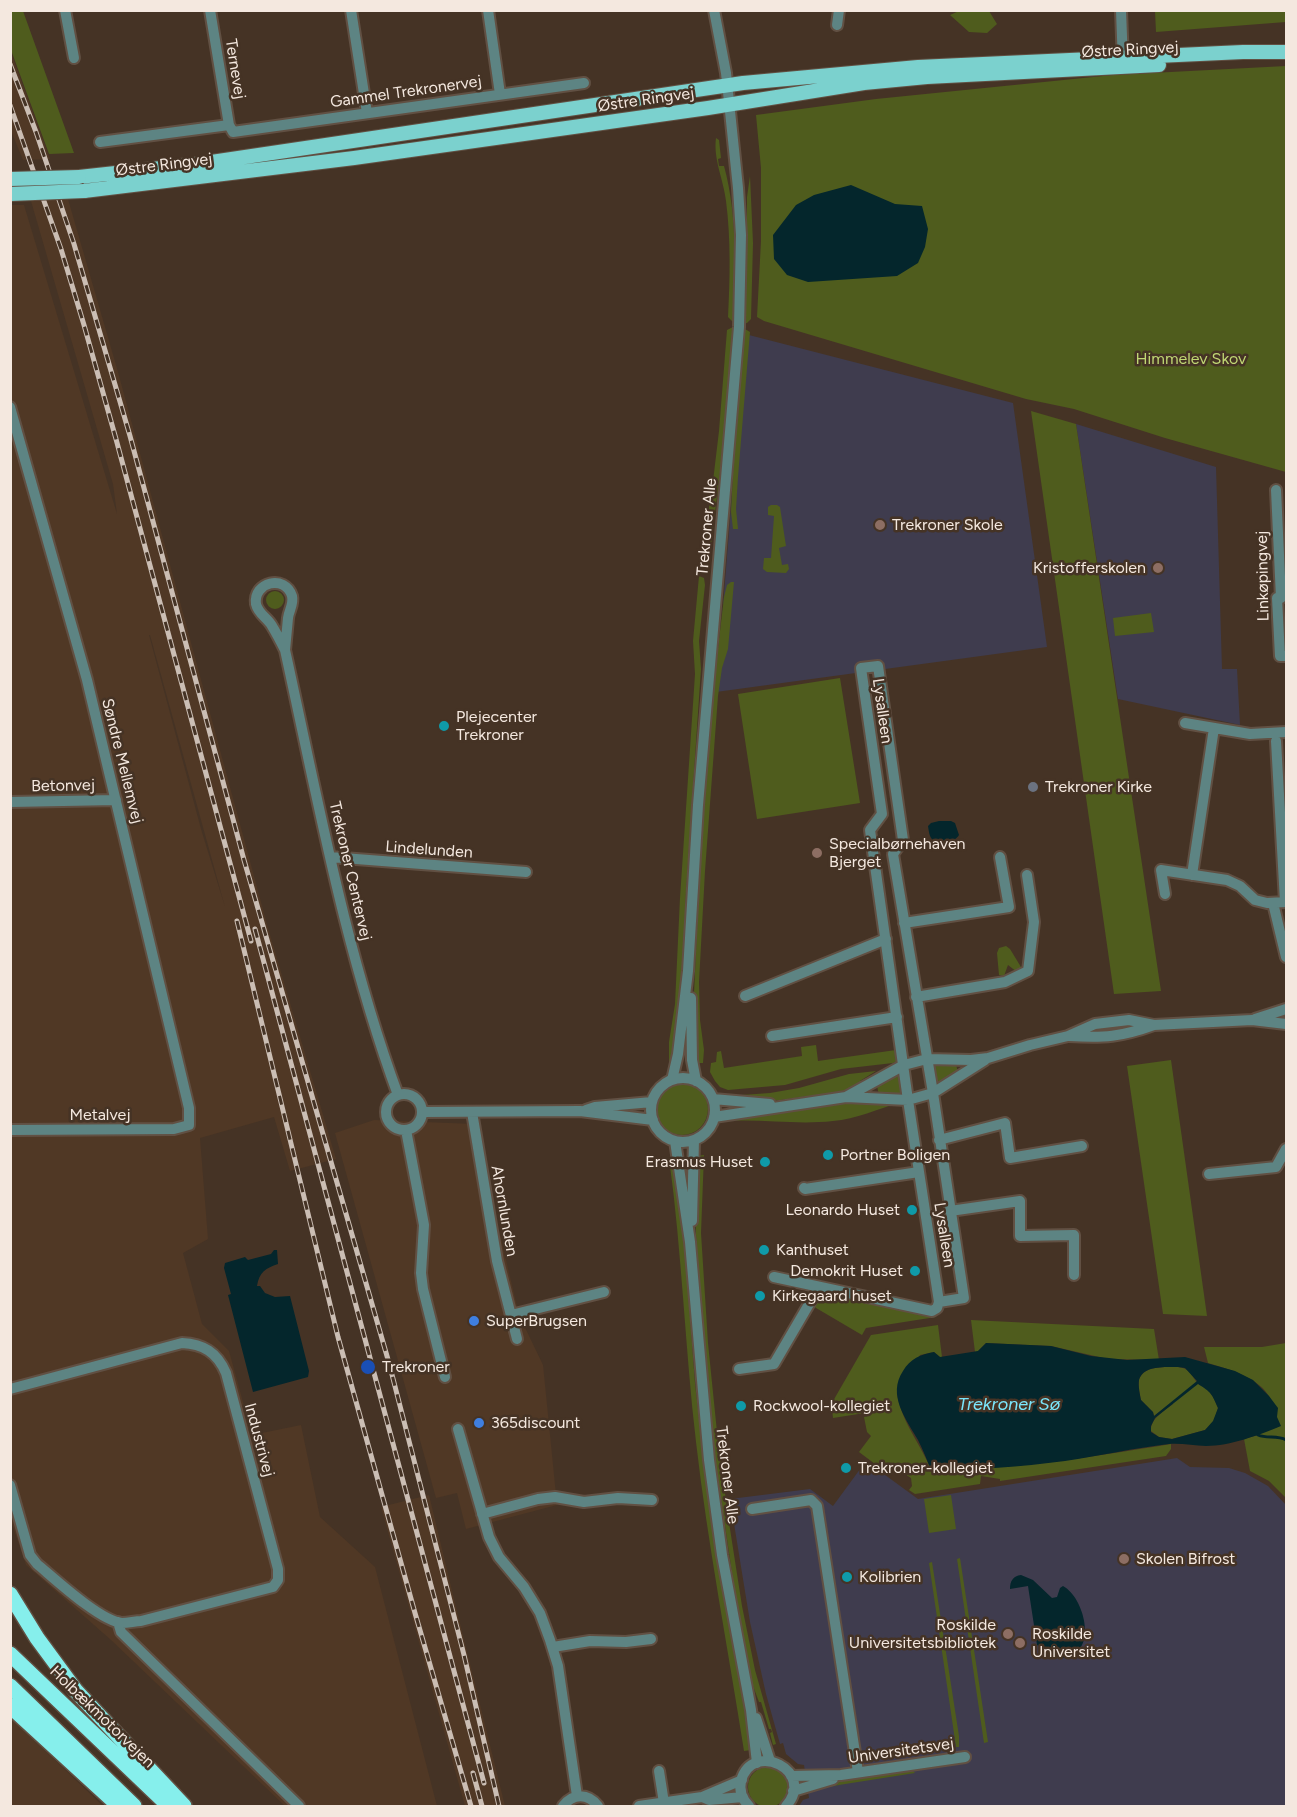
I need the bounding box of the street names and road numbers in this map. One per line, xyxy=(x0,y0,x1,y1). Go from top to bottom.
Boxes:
street label: Ternevej xyxy=(221,38,249,100)
street label: Østre Ringvej xyxy=(1081,38,1179,62)
street label: Gammel Trekronervej xyxy=(329,72,483,112)
street label: Østre Ringvej xyxy=(596,84,696,116)
street label: Østre Ringvej xyxy=(115,150,213,180)
street label: Trekroner Alle xyxy=(693,477,721,577)
street label: Linkøpingvej xyxy=(1253,531,1273,621)
street label: Lysalleen xyxy=(868,677,896,745)
street label: Søndre Mellemvej xyxy=(97,696,147,826)
street label: Betonvej xyxy=(31,776,95,796)
street label: Trekroner Centervej xyxy=(325,800,375,942)
street label: Lindelunden xyxy=(385,837,473,863)
street label: Metalvej xyxy=(69,1105,131,1125)
street label: Ahornlunden xyxy=(487,1164,521,1258)
street label: Lysalleen xyxy=(929,1201,959,1269)
street label: Industrivej xyxy=(240,1401,278,1479)
street label: Trekroner Alle xyxy=(711,1425,743,1525)
street label: Holbækmotorvejen xyxy=(46,1662,158,1772)
street label: Universitetsvej xyxy=(847,1734,955,1768)

